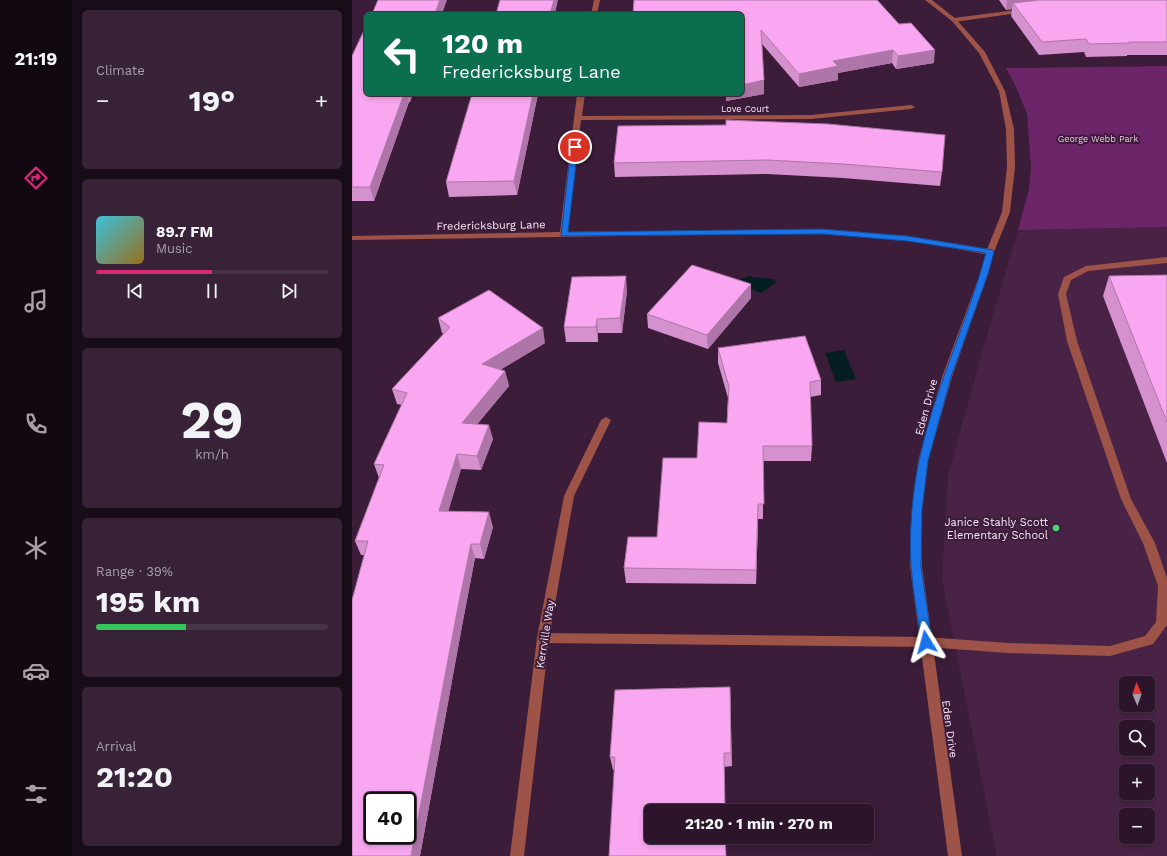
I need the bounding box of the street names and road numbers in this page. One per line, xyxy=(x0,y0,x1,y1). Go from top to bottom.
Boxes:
street label: Love Court xyxy=(721,104,769,114)
street label: Fredericksburg Lane xyxy=(436,218,546,233)
street label: Eden Drive xyxy=(913,377,940,437)
street label: Kerrville Way xyxy=(534,599,557,669)
street label: Eden Drive xyxy=(939,699,960,759)

